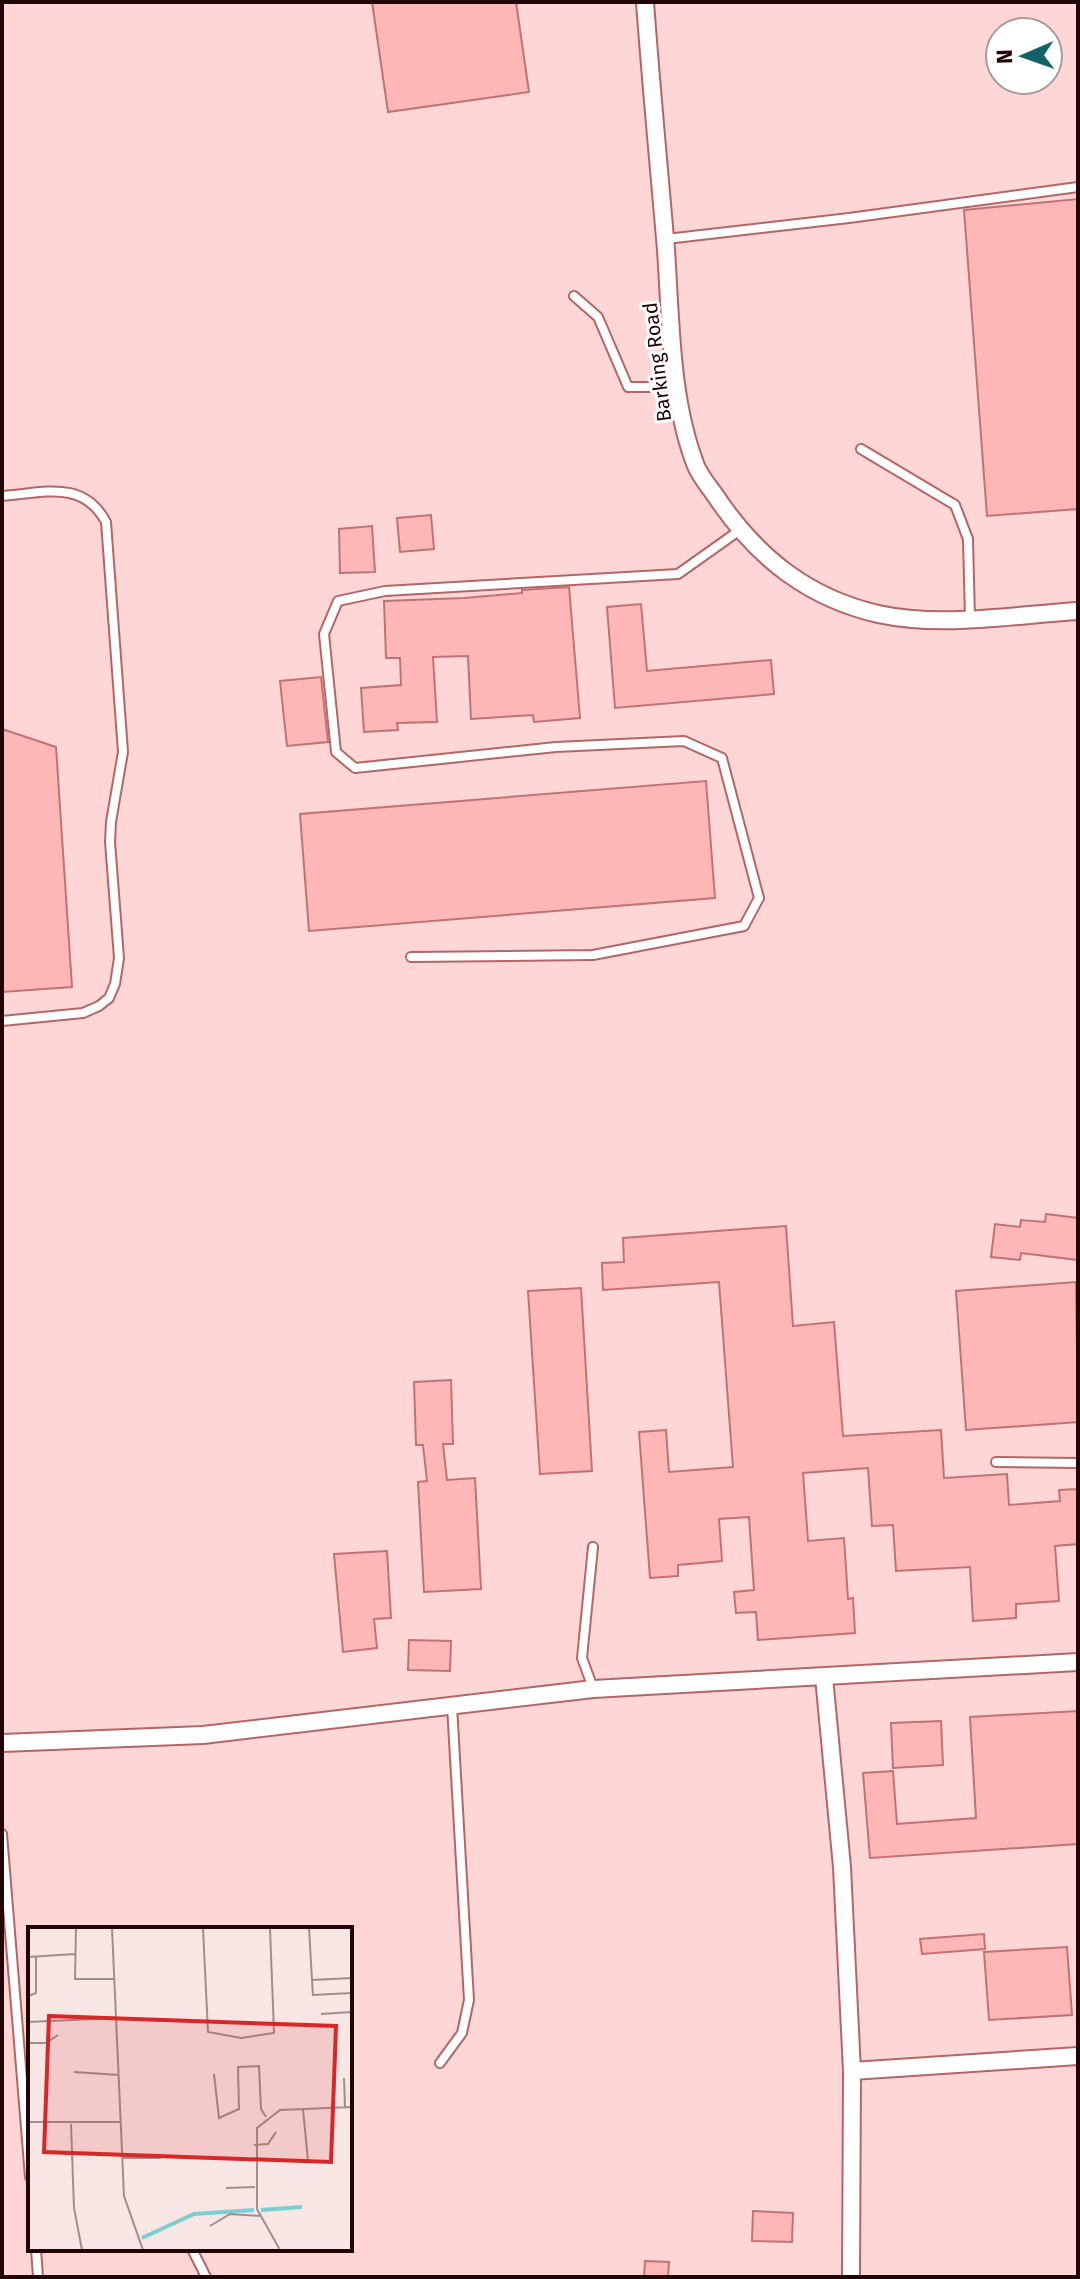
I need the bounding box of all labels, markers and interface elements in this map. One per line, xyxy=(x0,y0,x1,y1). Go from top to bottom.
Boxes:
north arrow xyxy=(984,16,1064,96)
text: N xyxy=(991,49,1018,64)
street label: Barking Road xyxy=(638,301,676,423)
inset map xyxy=(28,1927,352,2251)

